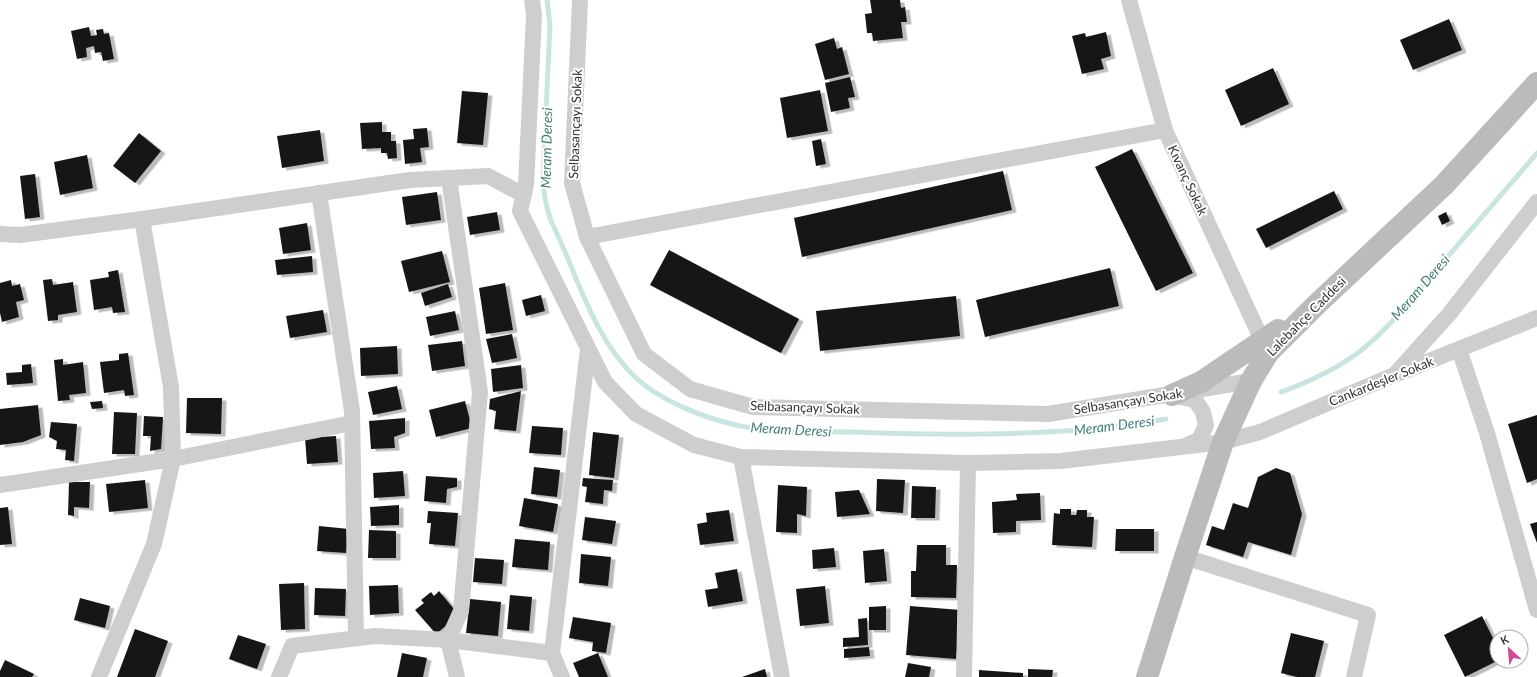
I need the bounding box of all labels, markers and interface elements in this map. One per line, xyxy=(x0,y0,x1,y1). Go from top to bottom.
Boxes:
street label: Selbasançayı Sokak xyxy=(565,68,585,179)
water label: Meram Deresi xyxy=(537,107,555,189)
street label: Kıvanç Sokak xyxy=(1165,142,1211,218)
water label: Meram Deresi xyxy=(1387,250,1454,323)
street label: Lalebahçe Caddesi xyxy=(1263,273,1349,359)
street label: Cankardeşler Sokak xyxy=(1326,353,1436,409)
street label: Selbasançayı Sokak xyxy=(1073,384,1184,417)
street label: Selbasançayı Sokak xyxy=(750,397,861,417)
water label: Meram Deresi xyxy=(1073,412,1156,438)
water label: Meram Deresi xyxy=(750,418,833,440)
north arrow xyxy=(1489,629,1529,669)
text: K xyxy=(1498,632,1511,647)

